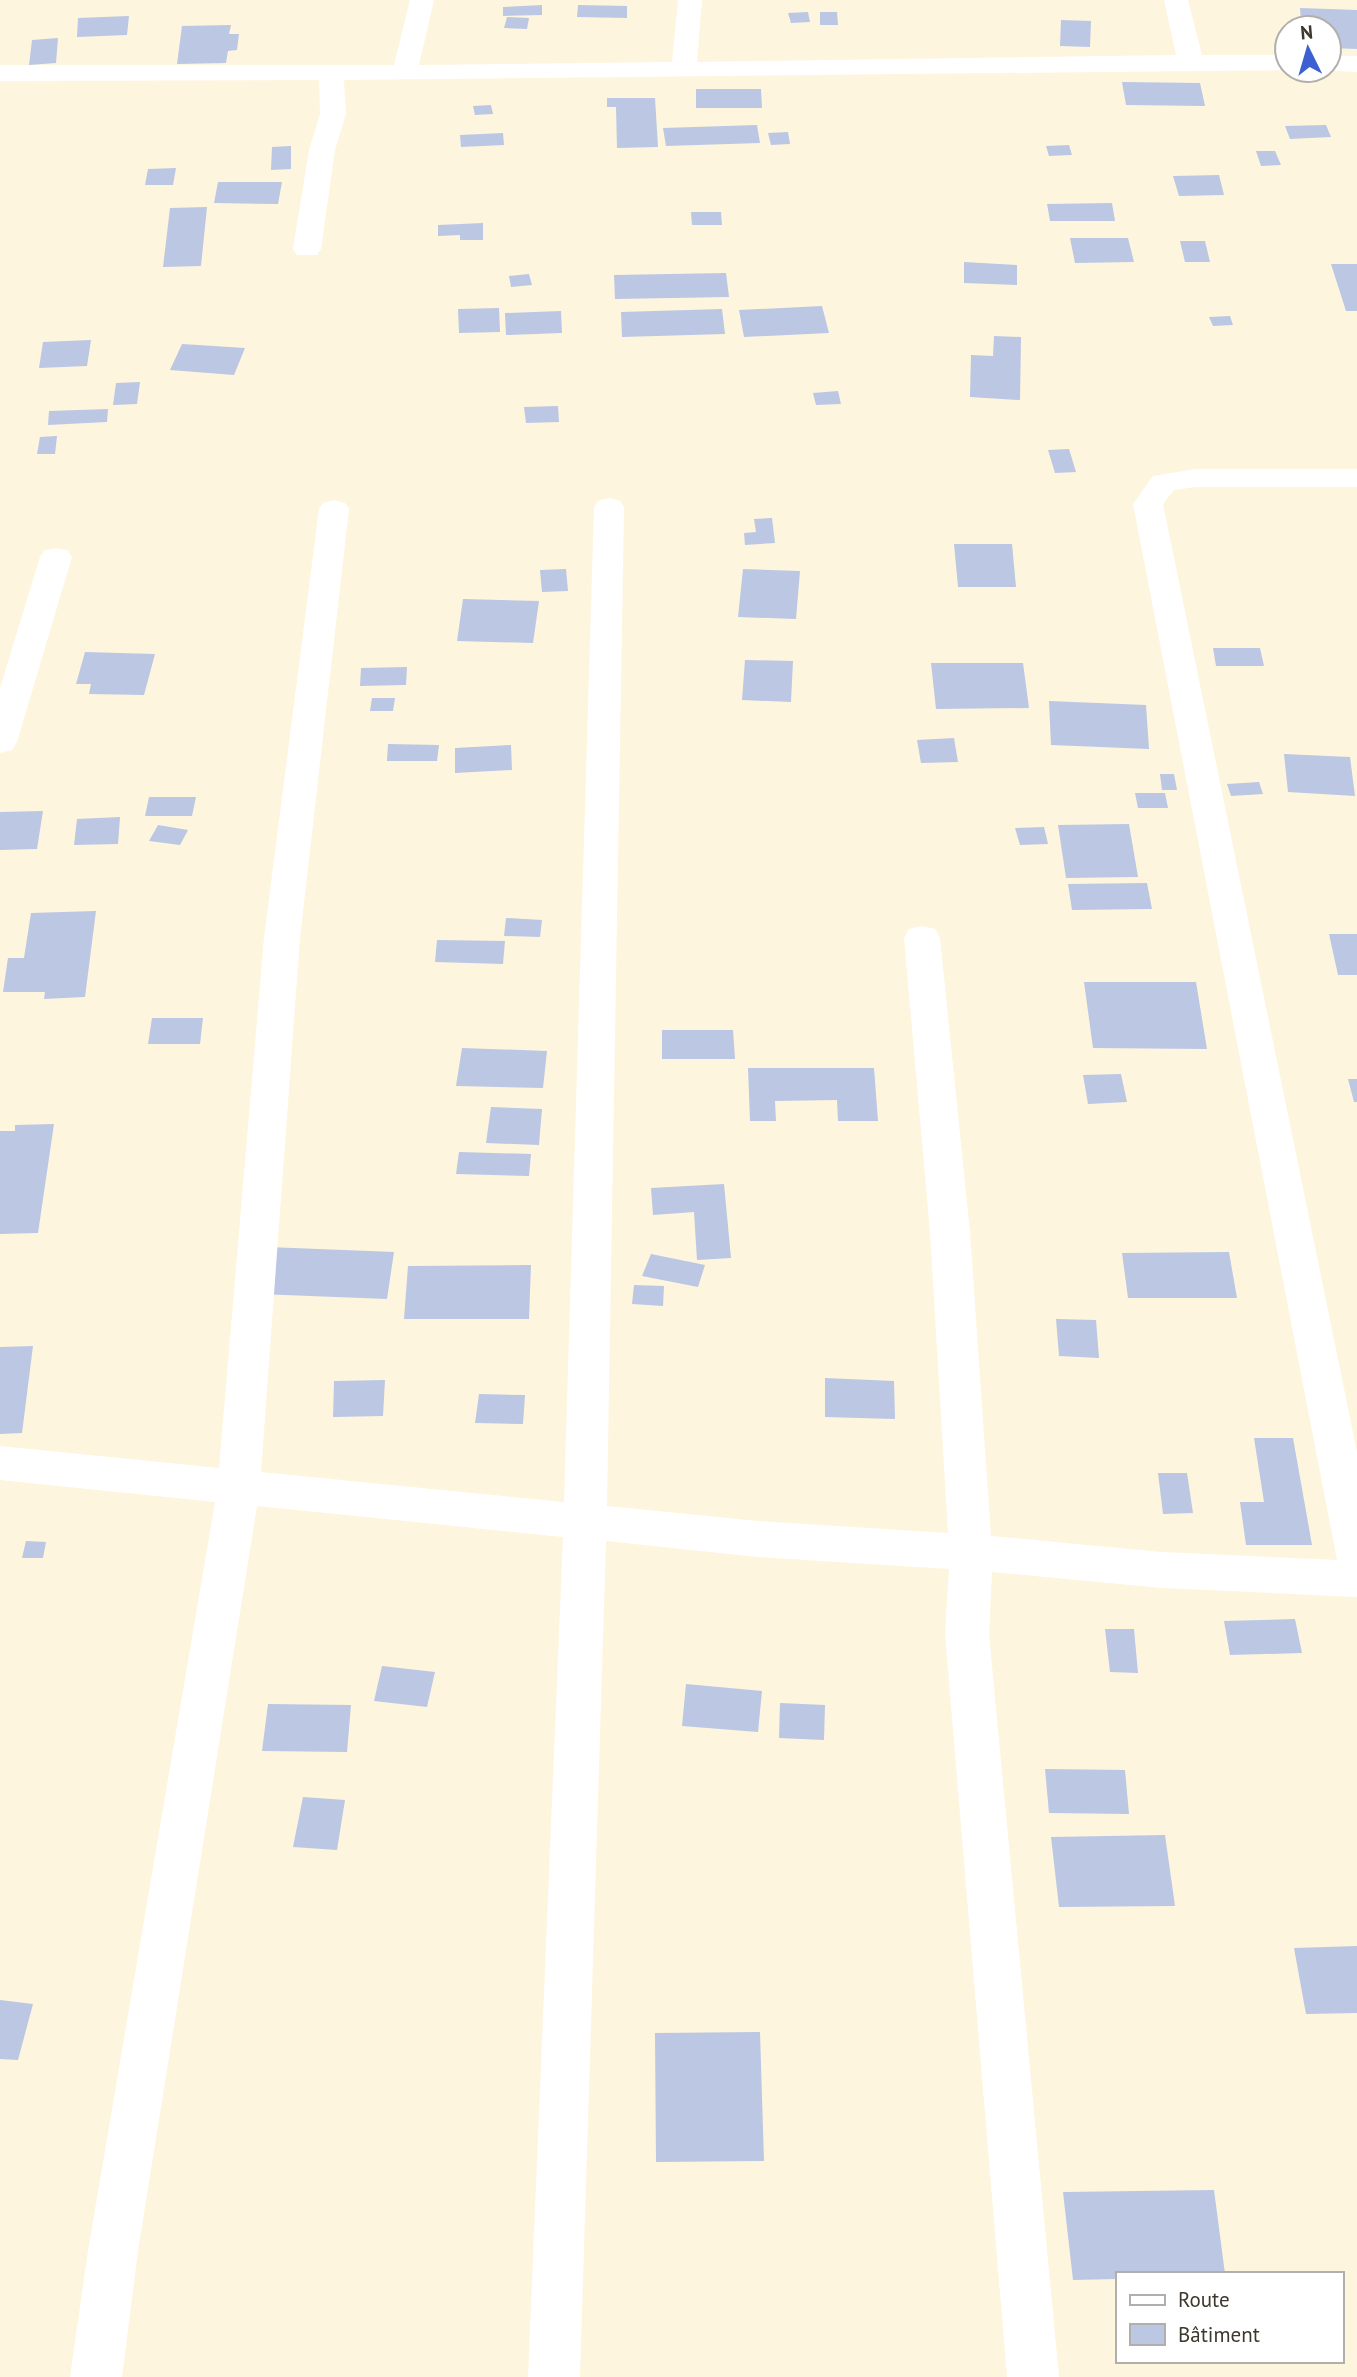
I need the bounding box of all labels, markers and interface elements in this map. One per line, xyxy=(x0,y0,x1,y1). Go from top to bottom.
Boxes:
north arrow xyxy=(1273,14,1343,84)
text: N xyxy=(1299,20,1314,45)
legend xyxy=(1116,2272,1343,2363)
text: Route xyxy=(1178,2286,1230,2313)
text: Bâtiment xyxy=(1178,2321,1260,2348)

